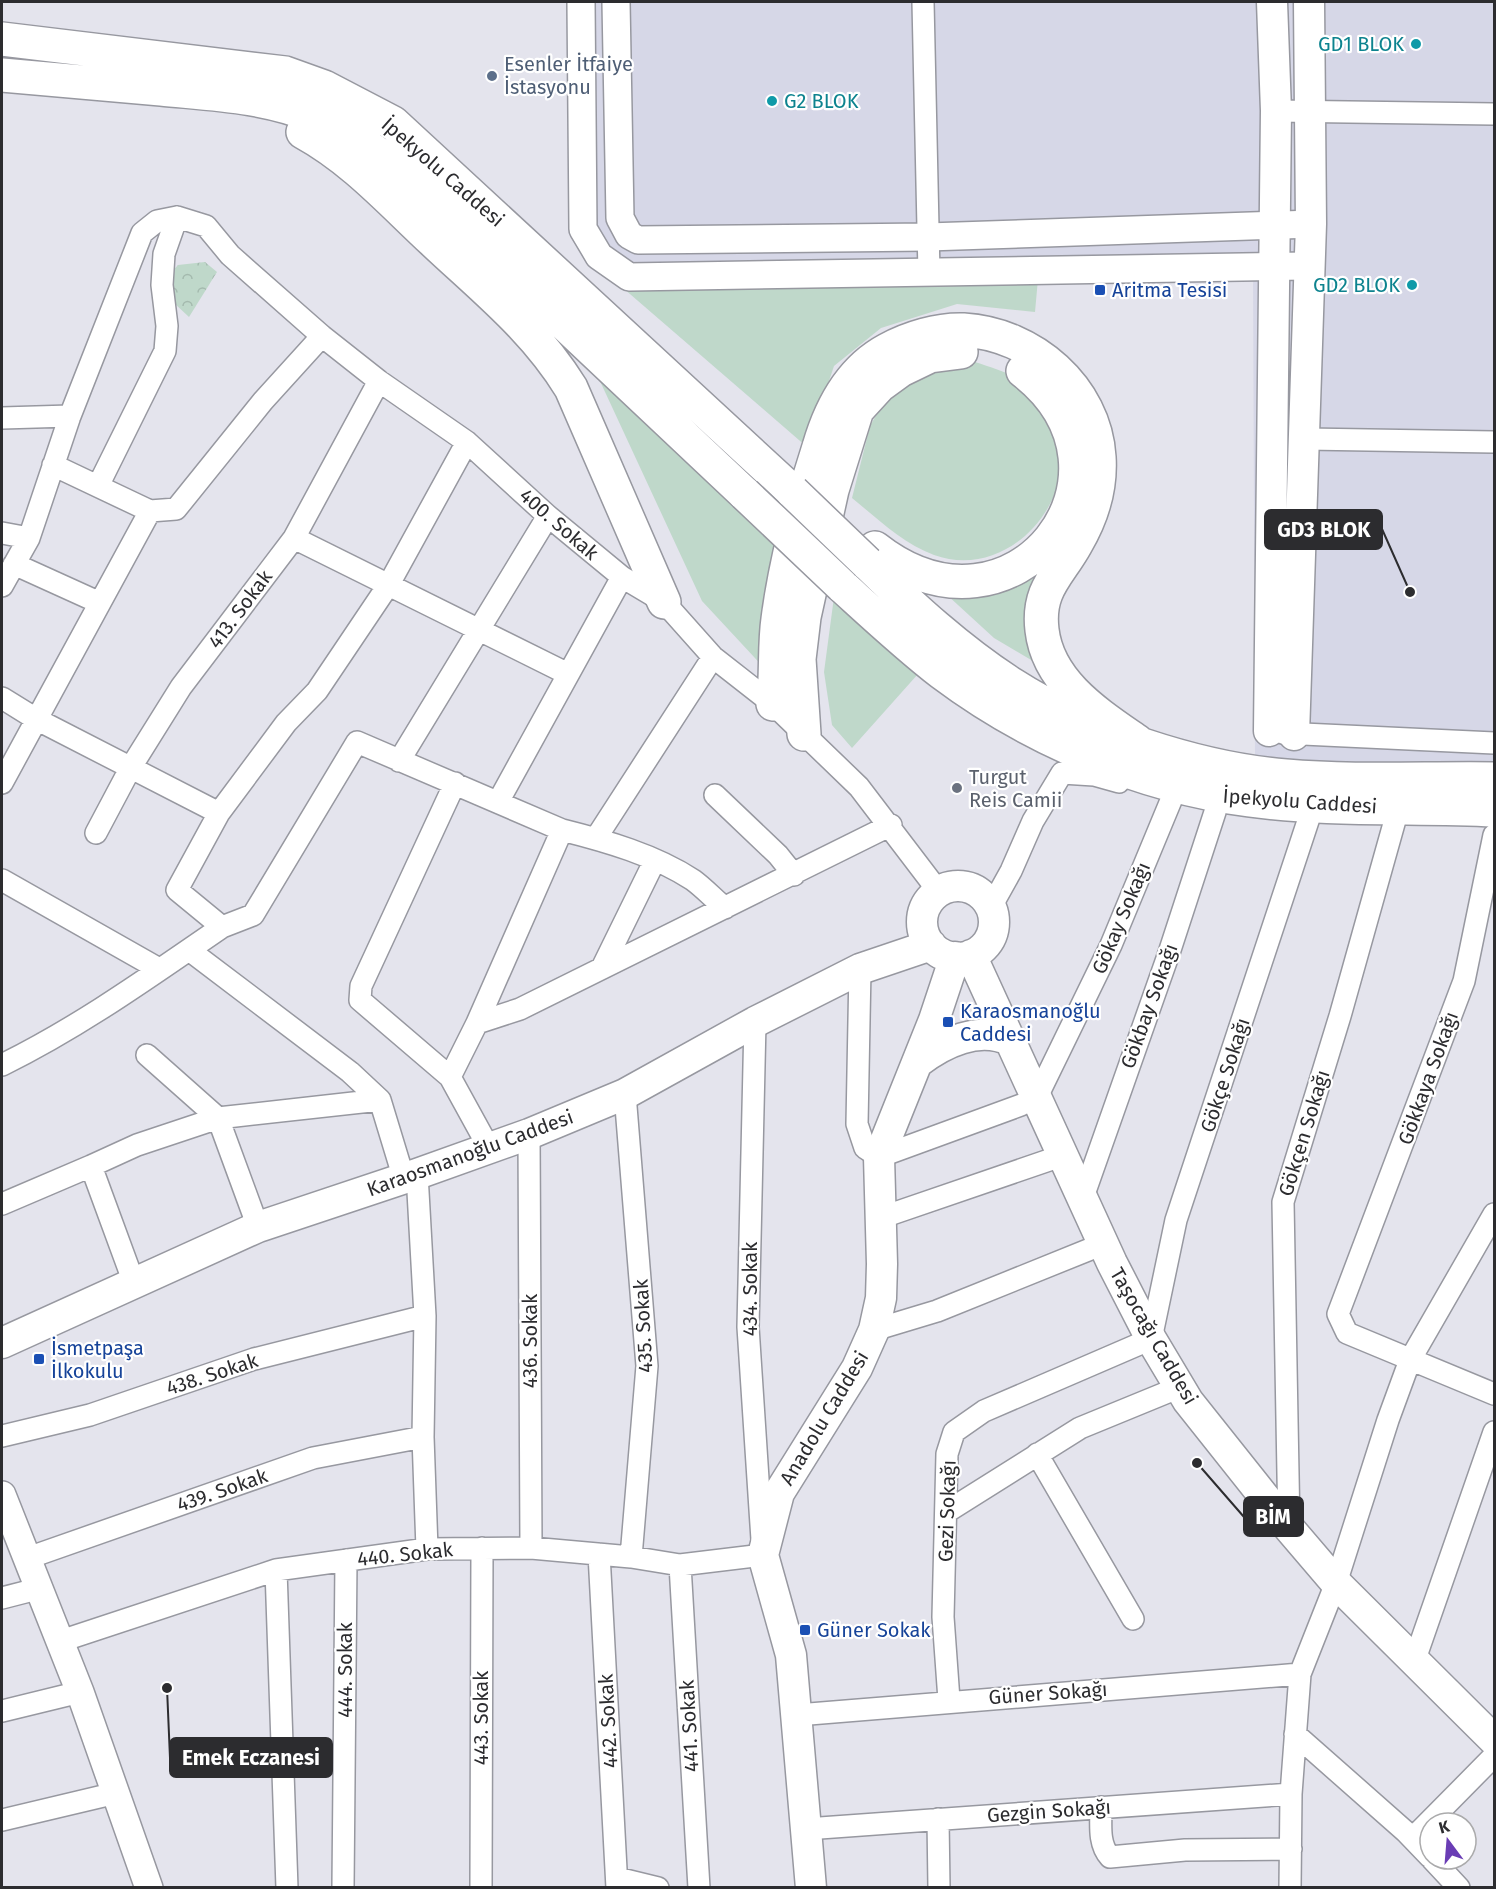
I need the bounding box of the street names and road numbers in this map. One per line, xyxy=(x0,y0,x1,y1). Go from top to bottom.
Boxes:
street label: İpekyolu Caddesi xyxy=(377,112,509,232)
street label: 400. Sokak xyxy=(515,483,604,565)
street label: 413. Sokak xyxy=(203,564,278,653)
street label: İpekyolu Caddesi xyxy=(1222,784,1378,818)
street label: Gökay Sokağı xyxy=(1087,858,1155,978)
street label: Gökbay Sokağı xyxy=(1115,940,1183,1072)
street label: Gökkaya Sokağı xyxy=(1393,1008,1463,1148)
street label: Gökçe Sokağı xyxy=(1195,1015,1256,1136)
street label: Gökçen Sokağı xyxy=(1273,1067,1336,1199)
street label: Karaosmanoğlu Caddesi xyxy=(364,1104,576,1202)
street label: 434. Sokak xyxy=(738,1241,762,1336)
street label: Taşocağı Caddesi xyxy=(1104,1263,1203,1409)
street label: 435. Sokak xyxy=(629,1278,657,1374)
street label: 436. Sokak xyxy=(518,1293,542,1388)
street label: Anadolu Caddesi xyxy=(775,1347,873,1489)
street label: 438. Sokak xyxy=(163,1348,262,1400)
street label: Gezi Sokağı xyxy=(933,1459,961,1563)
street label: 439. Sokak xyxy=(174,1463,271,1517)
street label: 440. Sokak xyxy=(356,1537,455,1571)
street label: 444. Sokak xyxy=(333,1621,357,1718)
street label: 443. Sokak xyxy=(469,1670,493,1765)
street label: 442. Sokak xyxy=(594,1672,622,1769)
street label: Güner Sokağı xyxy=(988,1677,1108,1709)
street label: 441. Sokak xyxy=(675,1678,703,1773)
street label: Gezgin Sokağı xyxy=(986,1795,1112,1827)

